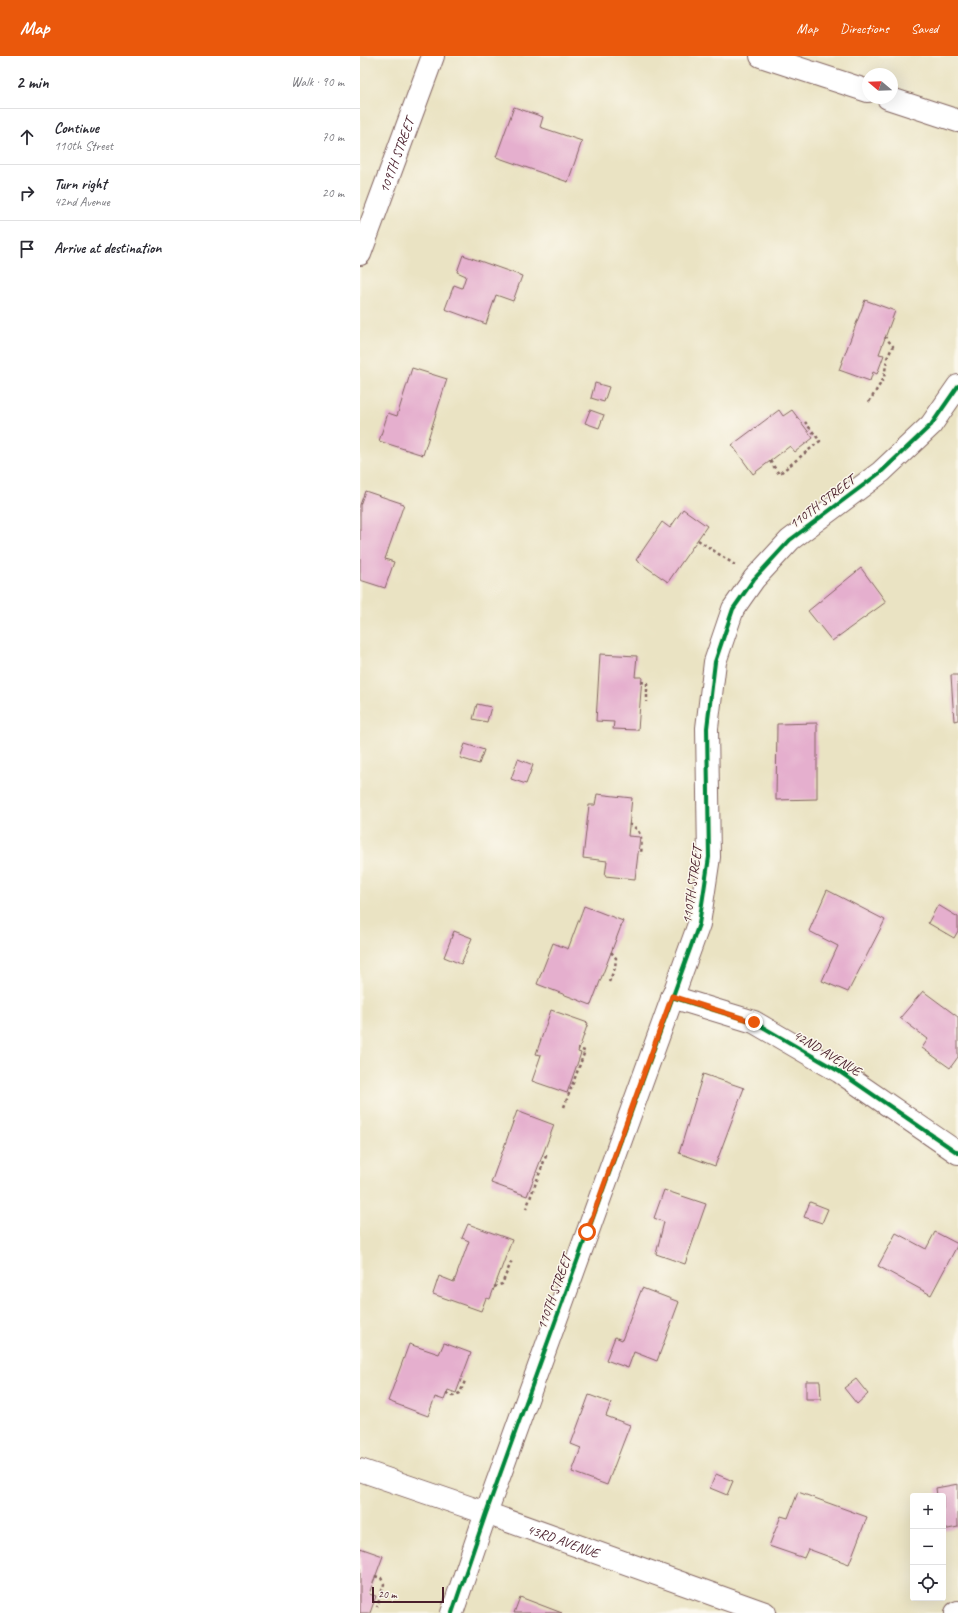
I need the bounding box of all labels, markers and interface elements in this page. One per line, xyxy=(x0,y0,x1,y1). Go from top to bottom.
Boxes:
text: Map xyxy=(20,16,50,40)
text: Map xyxy=(797,20,818,37)
text: Directions xyxy=(840,20,889,37)
text: Saved xyxy=(911,20,938,37)
north arrow xyxy=(862,68,898,104)
text: 2 min xyxy=(16,72,49,93)
text: Walk · 90 m xyxy=(291,74,344,90)
street label: 109TH STREET xyxy=(375,113,419,195)
text: Continue xyxy=(54,119,99,138)
icon: ahead xyxy=(16,126,38,148)
text: 70 m xyxy=(322,129,344,145)
text: 110th Street xyxy=(54,138,113,154)
text: Turn right xyxy=(54,175,107,194)
icon: right xyxy=(16,182,38,204)
text: 20 m xyxy=(322,185,344,201)
text: 42nd Avenue xyxy=(54,194,110,210)
icon: arrive xyxy=(16,238,38,260)
text: Arrive at destination xyxy=(54,239,161,258)
street label: 110TH STREET xyxy=(786,470,861,532)
street label: 110TH STREET xyxy=(678,842,706,925)
route end xyxy=(745,1013,763,1031)
street label: 42ND AVENUE xyxy=(790,1026,865,1081)
route start xyxy=(578,1223,596,1241)
street label: 110TH STREET xyxy=(533,1249,577,1332)
map controls xyxy=(910,1493,946,1601)
button: + xyxy=(910,1493,946,1529)
street label: 43RD AVENUE xyxy=(525,1520,603,1562)
button: − xyxy=(910,1529,946,1565)
button: locate xyxy=(910,1565,946,1601)
scale bar xyxy=(372,1585,444,1604)
text: 20 m xyxy=(378,1587,397,1601)

